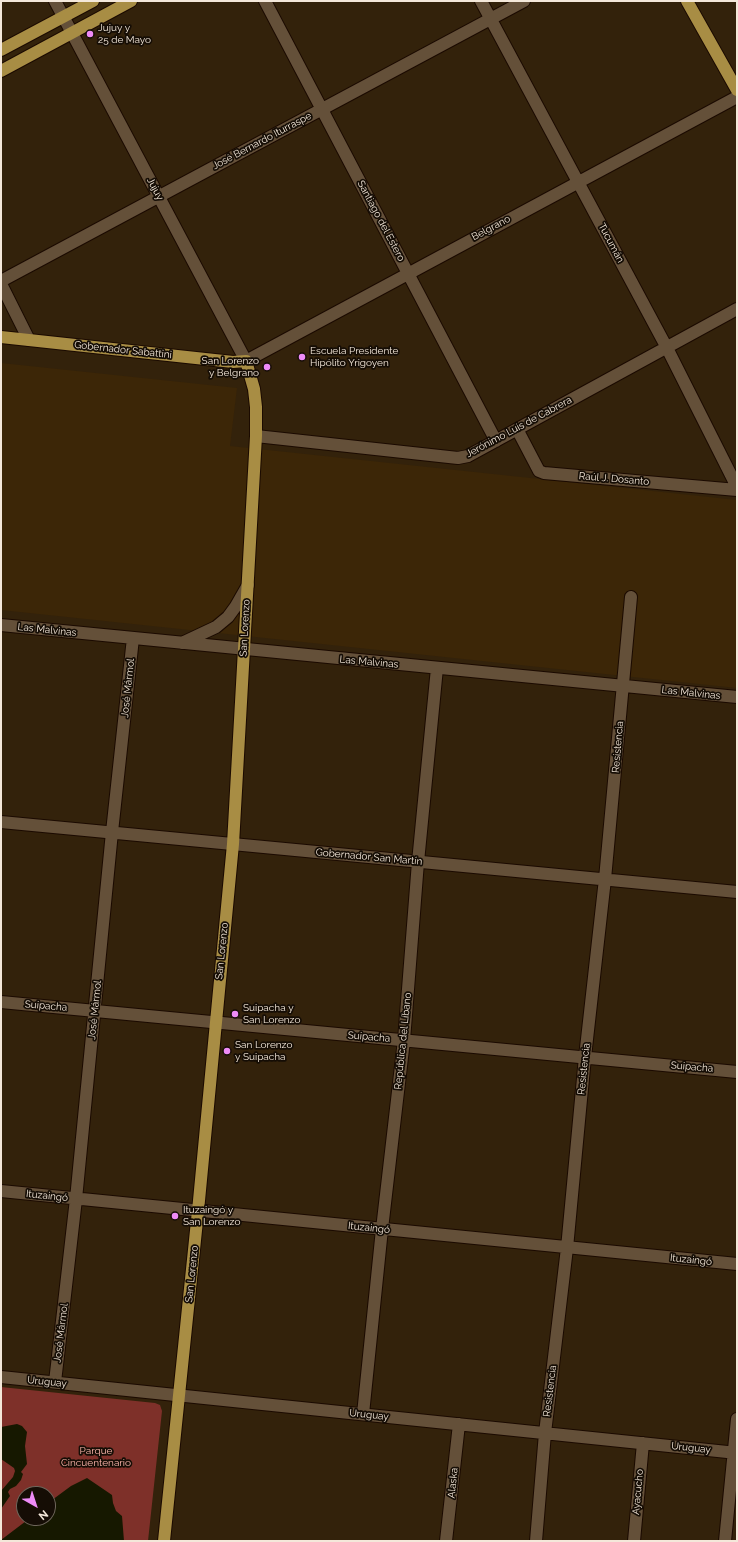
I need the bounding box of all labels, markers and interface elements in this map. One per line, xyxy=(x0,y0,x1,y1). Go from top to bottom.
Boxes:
place label: Jujuy y 25 de Mayo xyxy=(98,22,151,46)
marker: Jujuy y 25 de Mayo xyxy=(85,29,95,39)
street label: José Bernardo Iturraspe xyxy=(210,110,314,172)
street label: Jujuy xyxy=(144,175,166,203)
street label: Santiago del Estero xyxy=(355,179,407,263)
street label: Belgrano xyxy=(470,213,512,243)
street label: Tucumán xyxy=(596,221,626,265)
street label: Gobernador Sabattini xyxy=(74,339,172,361)
place label: Escuela Presidente Hipólito Yrigoyen xyxy=(310,345,398,368)
marker: Escuela Presidente Hipólito Yrigoyen xyxy=(297,352,307,362)
place label: San Lorenzo y Belgrano xyxy=(202,355,259,378)
marker: San Lorenzo y Belgrano xyxy=(262,362,272,372)
street label: Jerónimo Luis de Cabrera xyxy=(464,394,574,460)
street label: Raúl J. Dosanto xyxy=(578,470,650,488)
street label: San Lorenzo xyxy=(238,599,252,657)
street label: Las Malvinas xyxy=(17,621,77,639)
street label: Las Malvinas xyxy=(339,653,399,671)
street label: José Mármol xyxy=(119,658,137,718)
street label: Las Malvinas xyxy=(661,684,721,702)
street label: Resistencia xyxy=(610,720,626,774)
street label: Gobernador San Martín xyxy=(315,846,423,868)
street label: San Lorenzo xyxy=(213,922,231,980)
street label: José Mármol xyxy=(86,980,104,1040)
street label: República del Líbano xyxy=(392,992,414,1090)
street label: Suipacha xyxy=(24,998,68,1014)
place label: Suipacha y San Lorenzo xyxy=(243,1002,300,1026)
marker: Suipacha y San Lorenzo xyxy=(230,1009,240,1019)
street label: Suipacha xyxy=(347,1029,391,1045)
place label: San Lorenzo y Suipacha xyxy=(235,1039,292,1062)
street label: Resistencia xyxy=(575,1042,593,1096)
marker: San Lorenzo y Suipacha xyxy=(222,1046,232,1056)
street label: Suipacha xyxy=(670,1059,714,1075)
street label: Ituzaingó xyxy=(25,1188,69,1204)
place label: Ituzaingó y San Lorenzo xyxy=(183,1204,240,1228)
marker: Ituzaingó y San Lorenzo xyxy=(170,1211,180,1221)
street label: Ituzaingó xyxy=(347,1220,391,1236)
street label: San Lorenzo xyxy=(183,1245,201,1303)
street label: Ituzaingó xyxy=(669,1252,713,1268)
street label: José Mármol xyxy=(51,1303,71,1363)
street label: Resistencia xyxy=(541,1364,559,1418)
street label: Uruguay xyxy=(27,1374,67,1390)
street label: Uruguay xyxy=(349,1407,389,1423)
street label: Uruguay xyxy=(671,1440,711,1456)
park label: Parque Cincuentenario xyxy=(61,1445,131,1468)
street label: Alaska xyxy=(445,1467,461,1499)
street label: Ayacucho xyxy=(630,1469,646,1515)
north arrow xyxy=(16,1486,56,1526)
text: N xyxy=(36,1507,51,1523)

